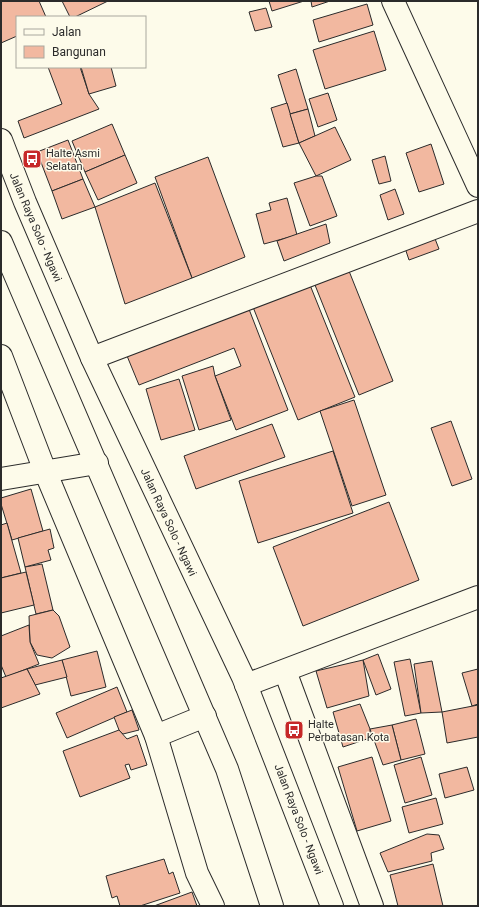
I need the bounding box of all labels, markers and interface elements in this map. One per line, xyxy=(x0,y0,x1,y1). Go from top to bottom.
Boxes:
legend xyxy=(16,16,146,68)
text: Jalan xyxy=(52,25,81,39)
text: Bangunan xyxy=(52,45,106,59)
place label: Halte Asmi Selatan xyxy=(46,147,100,173)
bus stop icon: Halte Asmi Selatan xyxy=(21,148,43,170)
street label: Jalan Raya Solo - Ngawi xyxy=(7,171,64,284)
street label: Jalan Raya Solo - Ngawi xyxy=(138,466,199,578)
place label: Halte Perbatasan Kota xyxy=(308,718,389,744)
bus stop icon: Halte Perbatasan Kota xyxy=(283,719,305,741)
street label: Jalan Raya Solo - Ngawi xyxy=(271,762,326,876)

